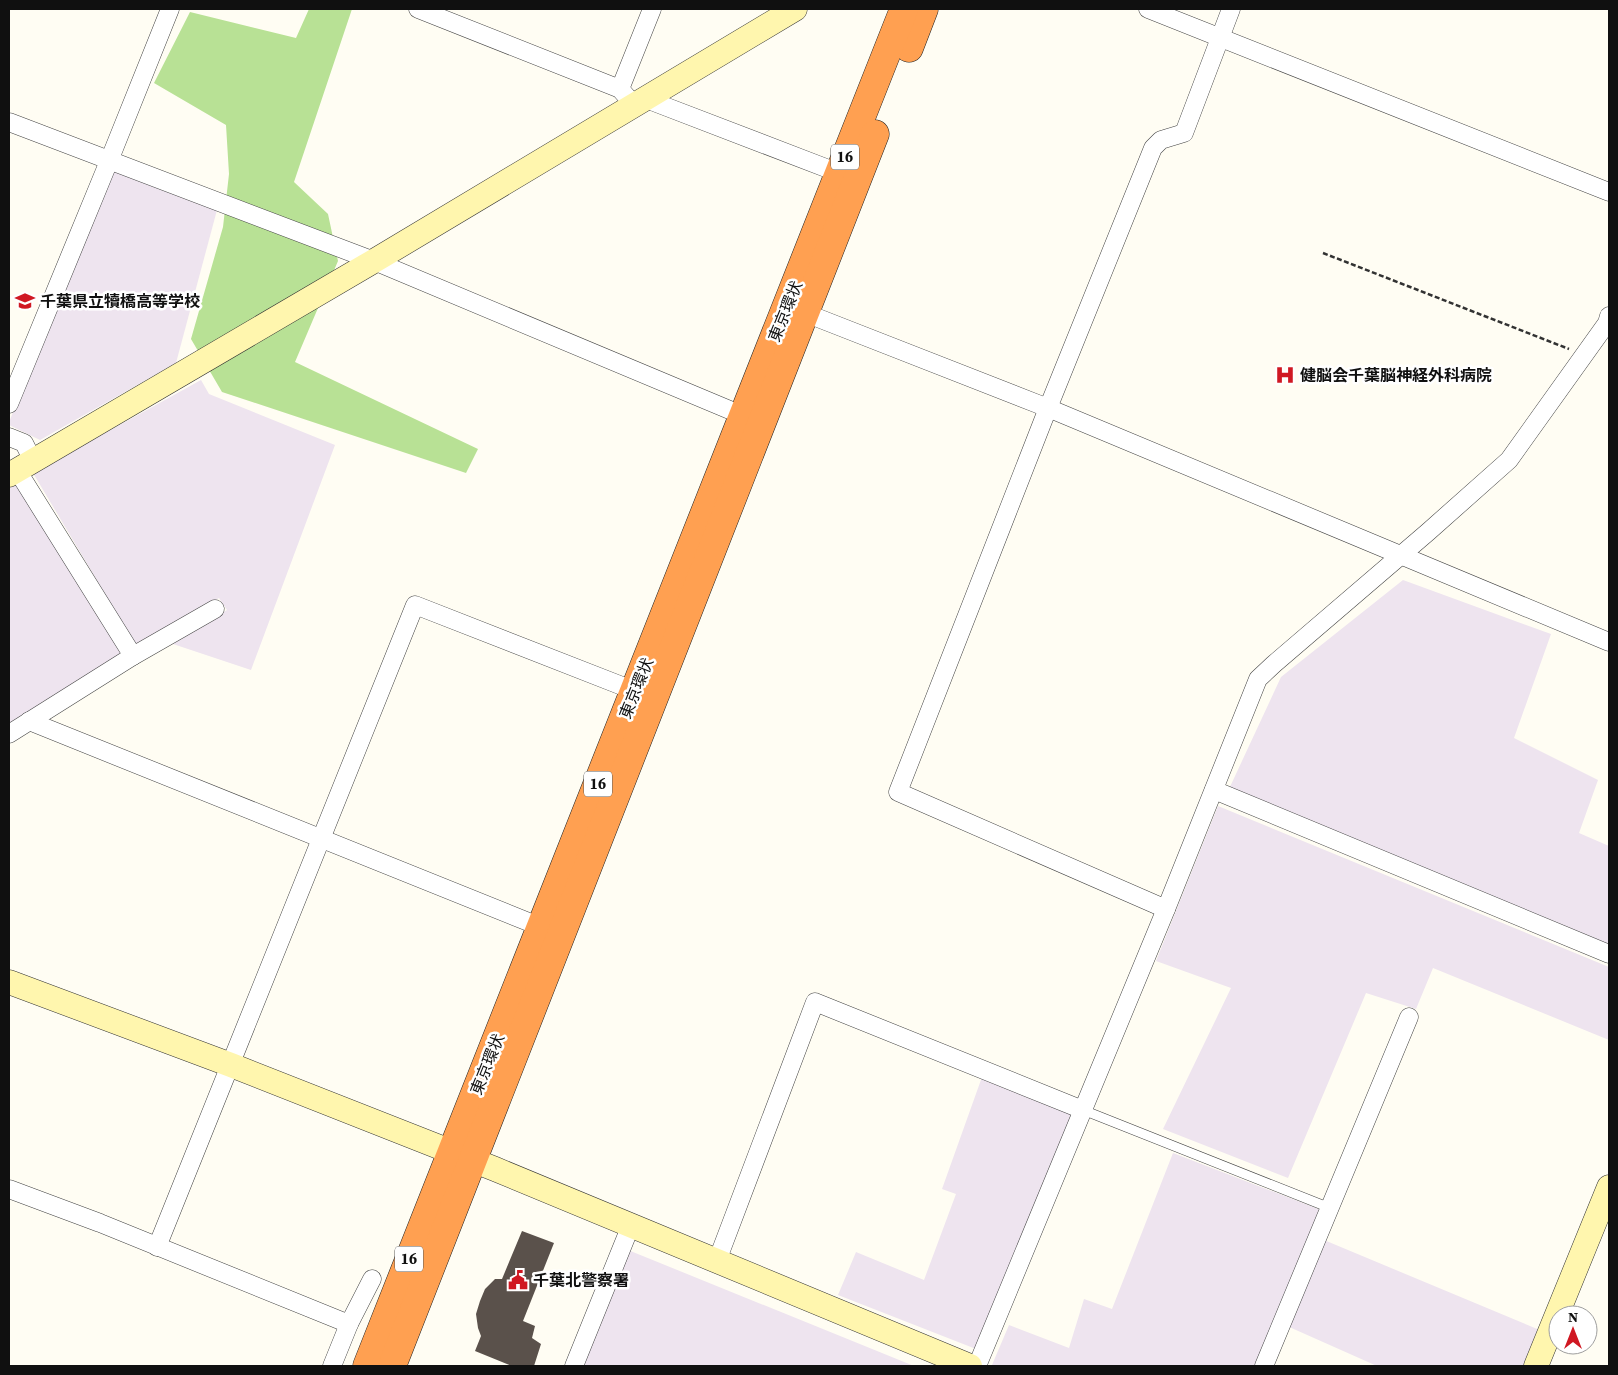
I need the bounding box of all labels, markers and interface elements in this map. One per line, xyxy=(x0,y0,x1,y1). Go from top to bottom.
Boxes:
road number: 16 xyxy=(831,144,859,170)
street label: 東京環状 xyxy=(763,277,807,345)
school or university icon: 千葉県立犢橋高等学校 xyxy=(14,290,36,312)
place label: 千葉県立犢橋高等学校 xyxy=(40,290,200,312)
hospital icon: 健脳会千葉脳神経外科病院 xyxy=(1274,364,1296,386)
place label: 健脳会千葉脳神経外科病院 xyxy=(1300,364,1492,386)
street label: 東京環状 xyxy=(614,654,658,722)
road number: 16 xyxy=(584,772,612,796)
street label: 東京環状 xyxy=(465,1030,509,1098)
road number: 16 xyxy=(395,1246,423,1272)
public building icon: 千葉北警察署 xyxy=(507,1269,529,1291)
place label: 千葉北警察署 xyxy=(533,1269,629,1291)
north arrow xyxy=(1548,1305,1598,1355)
text: N xyxy=(1568,1307,1578,1327)

